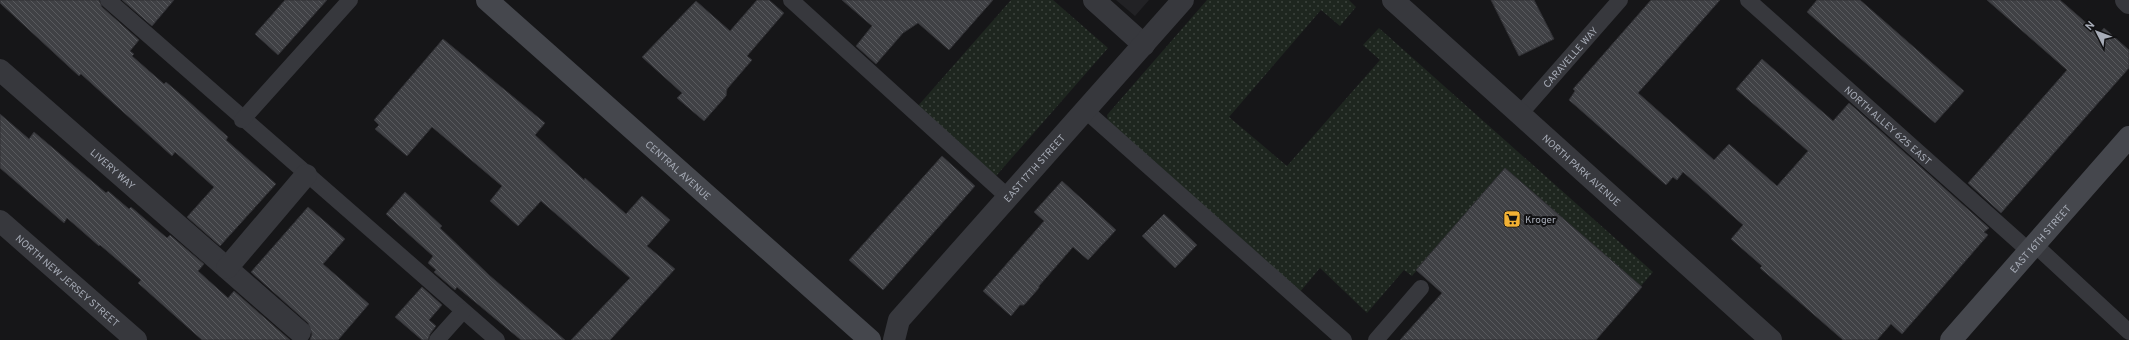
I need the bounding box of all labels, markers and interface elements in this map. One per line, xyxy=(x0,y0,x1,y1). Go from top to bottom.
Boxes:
north arrow xyxy=(2077,12,2117,52)
text: N xyxy=(2082,18,2098,34)
street label: CARAVELLE WAY xyxy=(1541,24,1602,91)
street label: NORTH ALLEY 625 EAST xyxy=(1841,84,1934,169)
street label: EAST 17TH STREET xyxy=(1001,132,1069,206)
street label: NORTH PARK AVENUE xyxy=(1539,132,1623,210)
street label: CENTRAL AVENUE xyxy=(642,138,713,204)
street label: LIVERY WAY xyxy=(87,147,138,193)
street label: EAST 16TH STREET xyxy=(2008,203,2075,276)
supermarket icon: Kroger xyxy=(1502,209,1522,229)
place label: Kroger xyxy=(1525,214,1556,227)
street label: NORTH NEW JERSEY STREET xyxy=(12,233,121,330)

